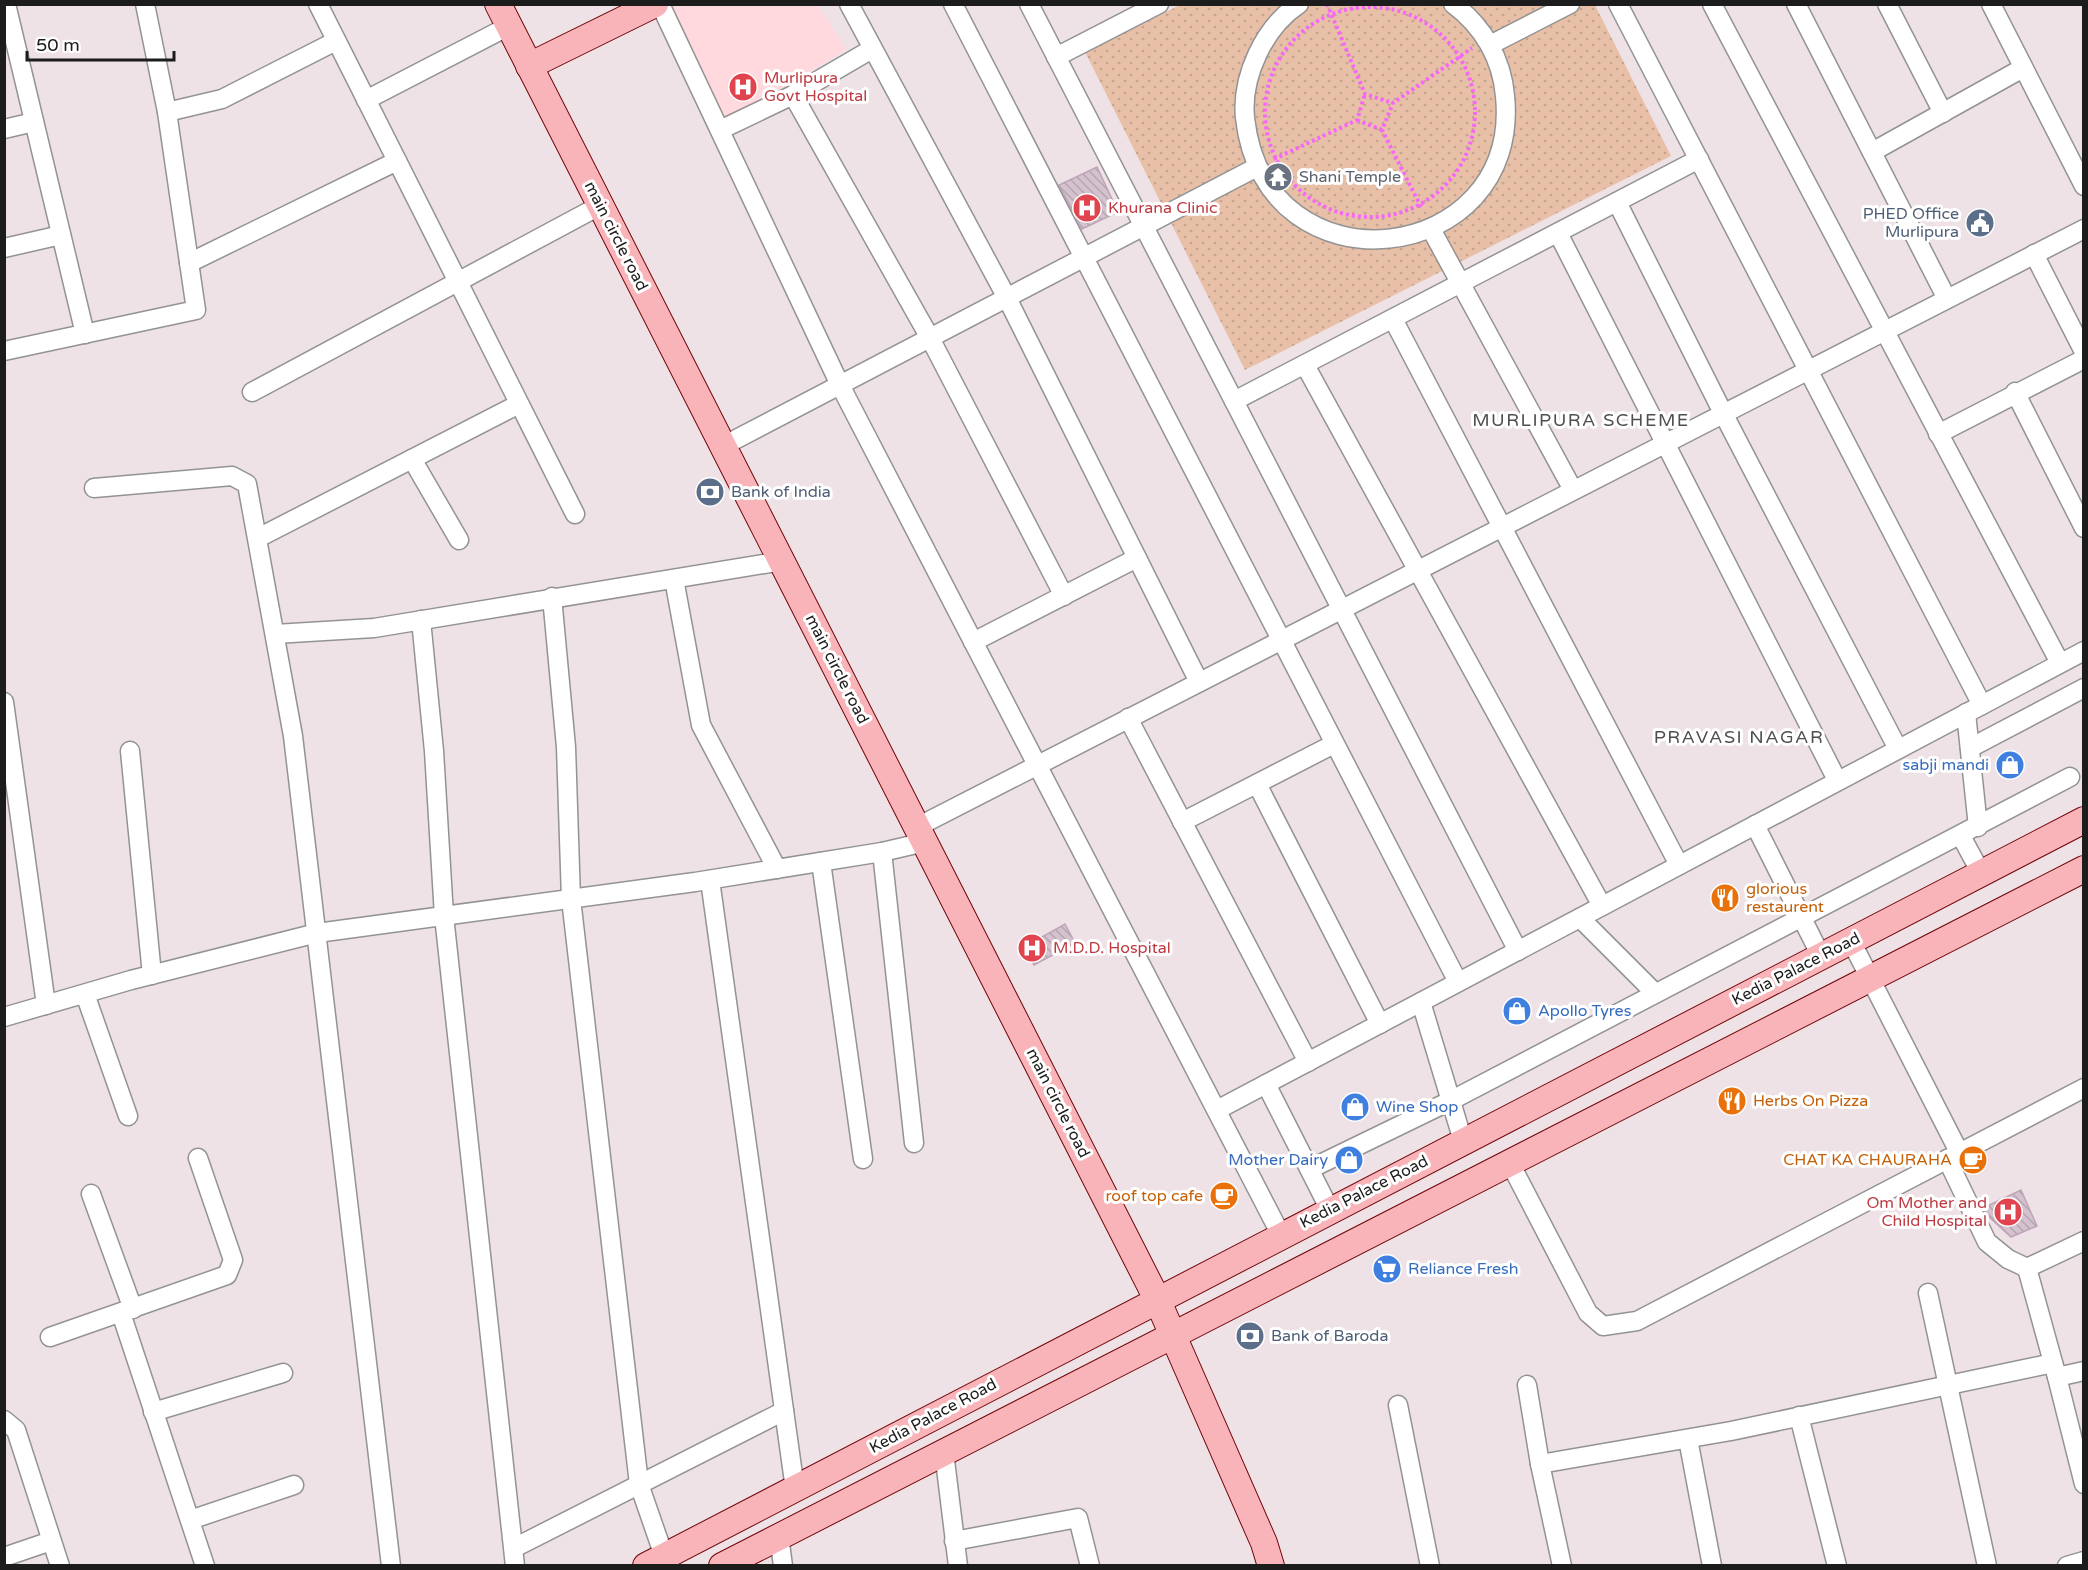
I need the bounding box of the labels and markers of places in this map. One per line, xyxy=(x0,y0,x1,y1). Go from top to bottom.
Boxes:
place label: Murlipura Govt Hospital xyxy=(764,68,867,106)
hospital icon: Murlipura Govt Hospital xyxy=(727,71,759,103)
temple icon: Shani Temple xyxy=(1262,161,1294,193)
place label: Shani Temple xyxy=(1299,167,1401,187)
hospital icon: Khurana Clinic xyxy=(1071,192,1103,224)
place label: Khurana Clinic xyxy=(1108,198,1218,218)
place label: PHED Office Murlipura xyxy=(1863,204,1959,242)
public building icon: PHED Office Murlipura xyxy=(1964,207,1996,239)
bank icon: Bank of India xyxy=(694,476,726,508)
place label: Bank of India xyxy=(731,482,831,502)
shop icon: sabji mandi xyxy=(1994,749,2026,781)
place label: sabji mandi xyxy=(1903,755,1989,775)
place label: glorious restaurent xyxy=(1746,879,1824,917)
restaurant icon: glorious restaurent xyxy=(1709,882,1741,914)
hospital icon: M.D.D. Hospital xyxy=(1016,932,1048,964)
place label: M.D.D. Hospital xyxy=(1053,938,1171,958)
shop icon: Apollo Tyres xyxy=(1501,995,1533,1027)
place label: Apollo Tyres xyxy=(1538,1001,1631,1021)
restaurant icon: Herbs On Pizza xyxy=(1716,1085,1748,1117)
shop icon: Wine Shop xyxy=(1339,1091,1371,1123)
place label: Herbs On Pizza xyxy=(1753,1091,1868,1111)
place label: Wine Shop xyxy=(1376,1097,1458,1117)
shop icon: Mother Dairy xyxy=(1333,1144,1365,1176)
cafe icon: CHAT KA CHAURAHA xyxy=(1957,1144,1989,1176)
place label: Mother Dairy xyxy=(1228,1150,1328,1170)
place label: CHAT KA CHAURAHA xyxy=(1783,1150,1952,1170)
cafe icon: roof top cafe xyxy=(1208,1180,1240,1212)
place label: roof top cafe xyxy=(1105,1186,1203,1206)
place label: Om Mother and Child Hospital xyxy=(1866,1193,1987,1231)
hospital icon: Om Mother and Child Hospital xyxy=(1992,1196,2024,1228)
supermarket icon: Reliance Fresh xyxy=(1371,1253,1403,1285)
place label: Reliance Fresh xyxy=(1408,1259,1519,1279)
bank icon: Bank of Baroda xyxy=(1234,1320,1266,1352)
place label: Bank of Baroda xyxy=(1271,1326,1388,1346)

